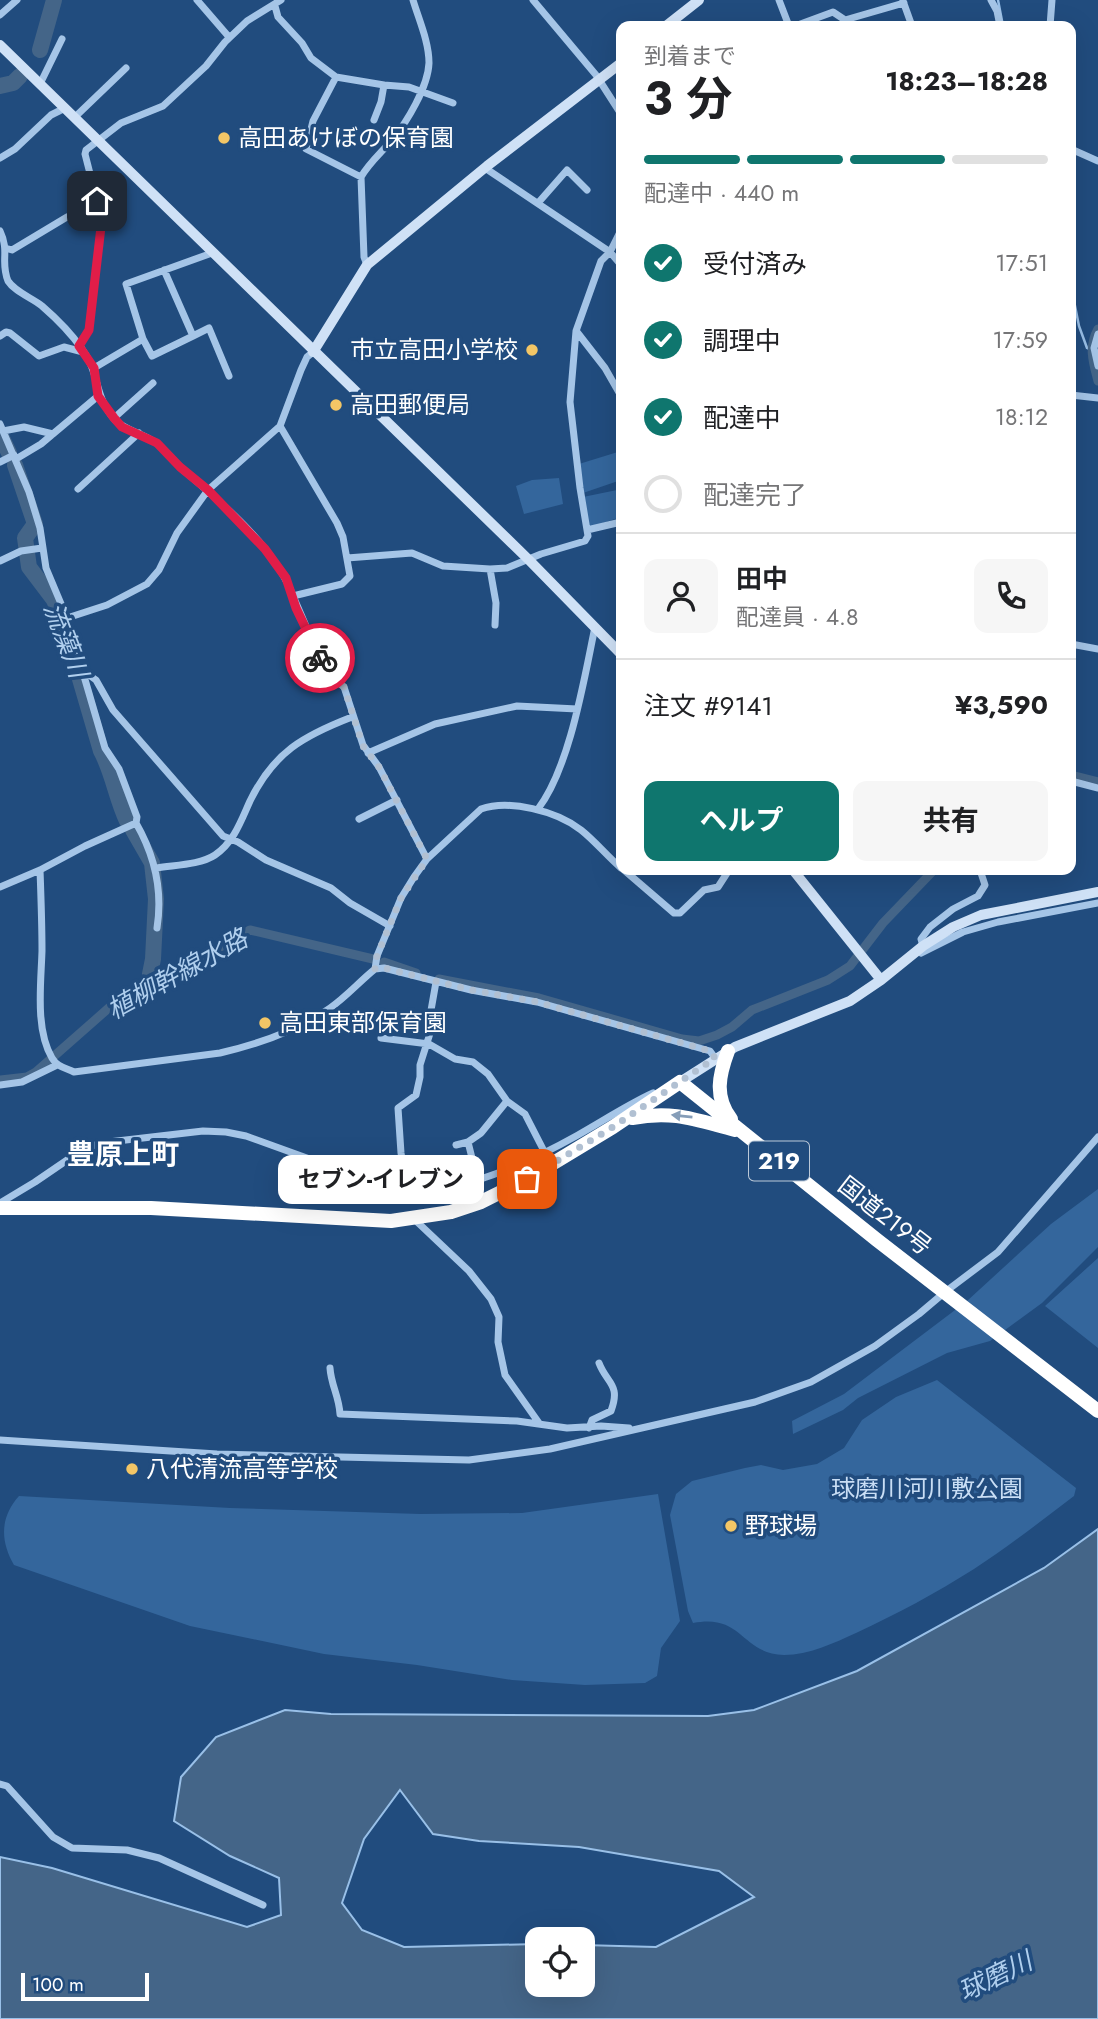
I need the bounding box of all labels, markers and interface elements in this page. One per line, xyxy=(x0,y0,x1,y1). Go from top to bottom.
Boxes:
text: 到着まで xyxy=(644,39,736,73)
text: 18:23–18:28 xyxy=(885,62,1048,100)
text: 3 分 xyxy=(644,66,732,132)
place label: 高田あけぼの保育園 xyxy=(238,120,454,155)
marker: 高田あけぼの保育園 xyxy=(216,130,232,146)
pin xyxy=(67,171,127,231)
text: 配達中 · 440 m xyxy=(644,176,799,210)
icon: home xyxy=(78,182,116,220)
icon: check xyxy=(644,244,682,282)
text: 受付済み xyxy=(703,245,807,283)
text: 17:51 xyxy=(995,246,1048,280)
icon: check xyxy=(644,321,682,359)
text: 調理中 xyxy=(703,322,781,360)
text: 17:59 xyxy=(992,323,1048,357)
place label: 市立高田小学校 xyxy=(350,332,518,367)
marker: 市立高田小学校 xyxy=(524,342,540,358)
place label: 高田郵便局 xyxy=(350,387,470,422)
marker: 高田郵便局 xyxy=(328,397,344,413)
icon: check xyxy=(644,398,682,436)
text: 配達中 xyxy=(703,399,781,437)
text: 18:12 xyxy=(995,400,1048,434)
text: 配達完了 xyxy=(703,476,807,514)
button: person xyxy=(644,559,718,633)
button: phone xyxy=(974,559,1048,633)
text: 田中 xyxy=(736,560,788,598)
water label: 流藻川 xyxy=(34,597,99,686)
text: 配達員 · 4.8 xyxy=(736,600,859,634)
courier xyxy=(285,623,355,693)
icon: bike xyxy=(301,639,339,677)
text: ¥3,590 xyxy=(955,686,1048,724)
text: 注文 #9141 xyxy=(644,687,773,725)
button: ヘルプ xyxy=(644,781,839,861)
button: 共有 xyxy=(853,781,1048,861)
water label: 植柳幹線水路 xyxy=(100,919,256,1028)
place label: 高田東部保育園 xyxy=(279,1005,447,1040)
marker: 高田東部保育園 xyxy=(257,1015,273,1031)
one-way arrow xyxy=(671,1111,693,1122)
district label: 豊原上町 xyxy=(67,1134,179,1175)
road number: 219 xyxy=(749,1142,809,1180)
pin xyxy=(497,1149,557,1209)
callout: セブン-イレブン xyxy=(279,1154,485,1204)
icon: bag xyxy=(508,1160,546,1198)
text: セブン-イレブン xyxy=(298,1162,464,1196)
street label: 国道219号 xyxy=(831,1168,940,1263)
place label: 八代清流高等学校 xyxy=(146,1451,338,1486)
marker: 八代清流高等学校 xyxy=(124,1461,140,1477)
park label: 球磨川河川敷公園 xyxy=(831,1471,1023,1506)
place label: 野球場 xyxy=(745,1508,817,1543)
marker: 野球場 xyxy=(723,1518,739,1534)
map controls xyxy=(525,1927,595,1997)
button: locate xyxy=(525,1927,595,1997)
water label: 球磨川 xyxy=(952,1941,1041,2010)
scale bar xyxy=(21,1970,149,2002)
text: 100 m xyxy=(32,1971,84,1998)

